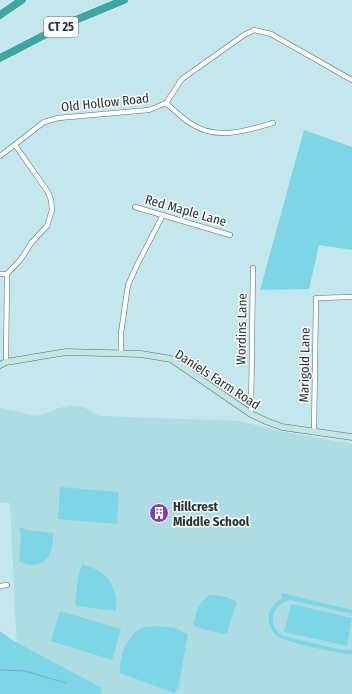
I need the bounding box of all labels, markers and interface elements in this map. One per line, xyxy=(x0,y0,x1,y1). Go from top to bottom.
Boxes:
road number: CT 25 xyxy=(44,17,78,37)
street label: Old Hollow Road xyxy=(60,90,150,115)
street label: Red Maple Lane xyxy=(143,192,228,229)
street label: Wordins Lane xyxy=(233,293,250,365)
street label: Marigold Lane xyxy=(296,327,313,403)
street label: Daniels Farm Road xyxy=(172,346,263,412)
place label: Hillcrest Middle School xyxy=(173,499,250,529)
building icon: Hillcrest Middle School xyxy=(148,502,170,524)

